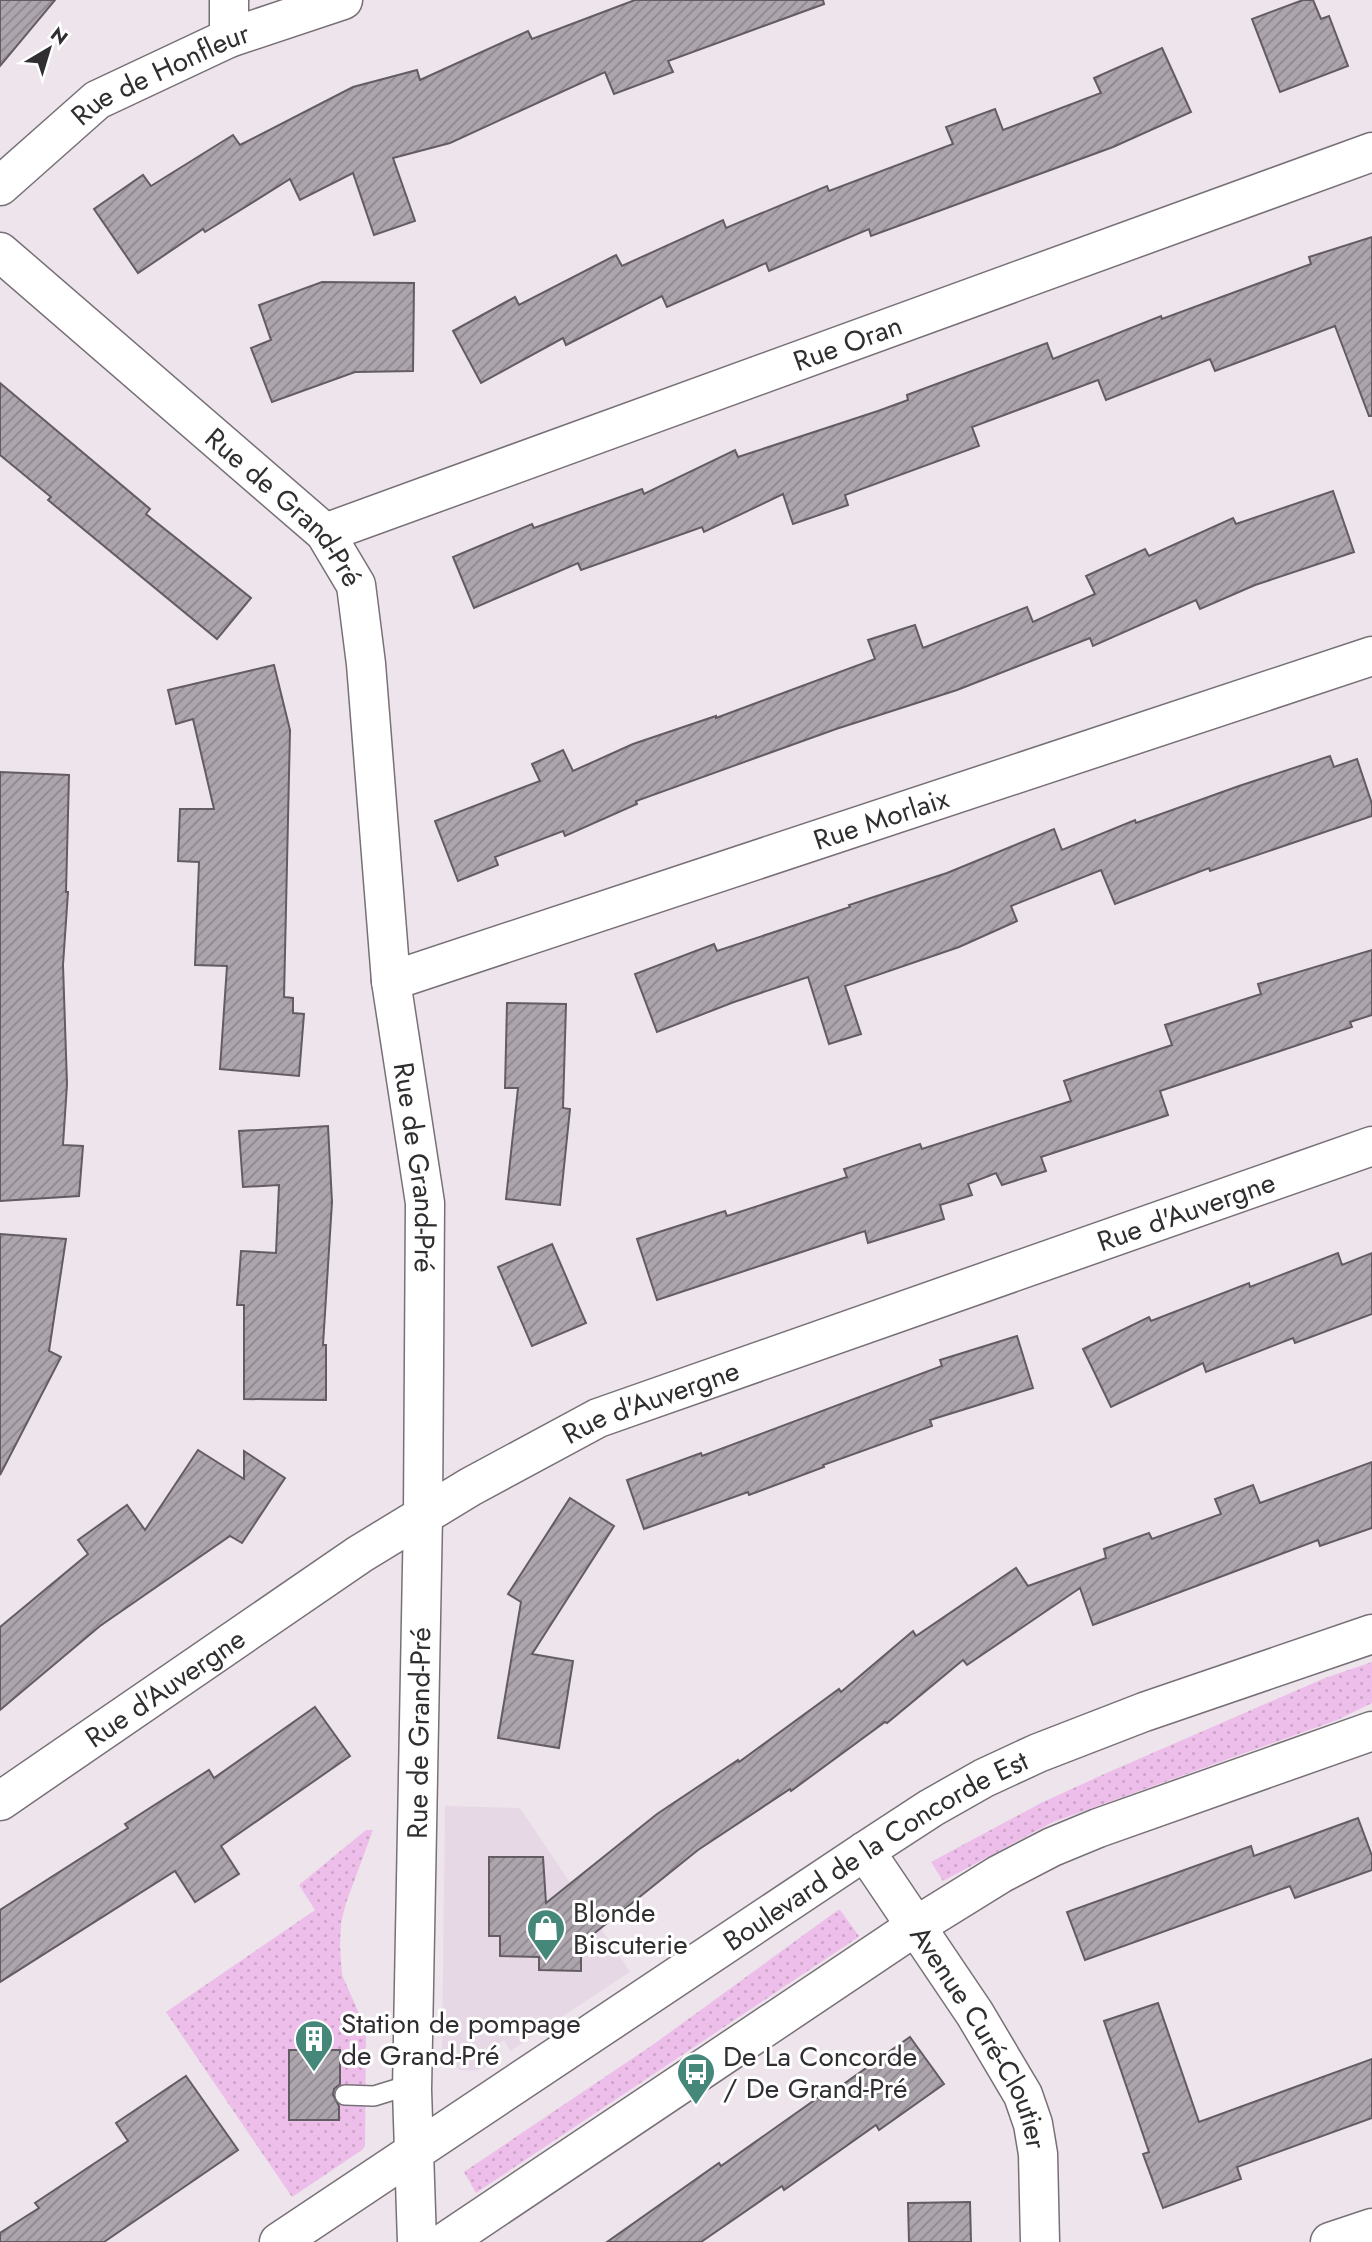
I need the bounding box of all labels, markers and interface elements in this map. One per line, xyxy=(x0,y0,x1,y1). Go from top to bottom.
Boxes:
street label: Rue de Honfleur xyxy=(62,12,255,135)
north arrow xyxy=(14,14,84,84)
text: N xyxy=(45,21,73,51)
street label: Rue Oran xyxy=(787,304,908,381)
street label: Rue de Grand-Pré xyxy=(196,418,373,594)
street label: Rue Morlaix xyxy=(808,777,954,860)
street label: Rue de Grand-Pré xyxy=(383,1059,446,1273)
street label: Rue d'Auvergne xyxy=(1091,1161,1281,1262)
street label: Rue d'Auvergne xyxy=(555,1349,745,1454)
street label: Rue d'Auvergne xyxy=(77,1618,253,1757)
street label: Rue de Grand-Pré xyxy=(397,1627,441,1839)
street label: Boulevard de la Concorde Est xyxy=(715,1740,1035,1961)
place label: Blonde Biscuterie xyxy=(573,1892,688,1965)
shop icon: Blonde Biscuterie xyxy=(525,1907,567,1962)
street label: Avenue Curé-Cloutier xyxy=(900,1917,1057,2152)
place label: Station de pompage de Grand-Pré xyxy=(341,2003,581,2076)
building icon: Station de pompage de Grand-Pré xyxy=(293,2018,335,2073)
place label: De La Concorde / De Grand-Pré xyxy=(723,2036,917,2109)
bus stop icon: De La Concorde / De Grand-Pré xyxy=(675,2051,717,2106)

